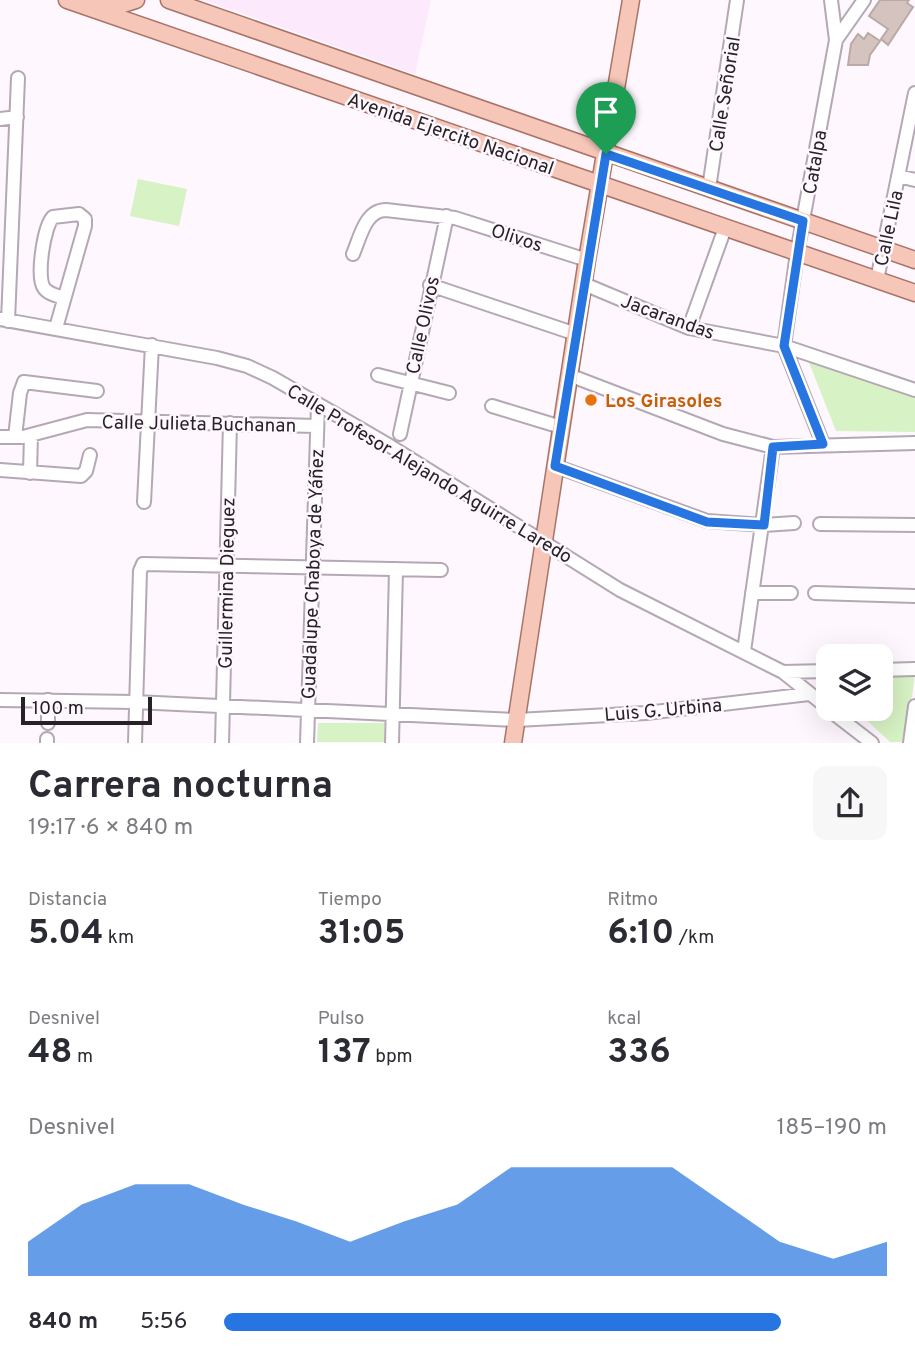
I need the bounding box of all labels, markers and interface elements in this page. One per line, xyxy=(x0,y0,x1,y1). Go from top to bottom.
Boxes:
street label: Calle Señorial xyxy=(705,35,747,154)
pin xyxy=(576,82,636,154)
street label: Avenida Ejercito Nacional xyxy=(344,88,557,182)
icon: arrive xyxy=(587,93,625,131)
street label: Catalpa xyxy=(799,128,833,196)
street label: Calle Lila xyxy=(870,188,910,269)
street label: Olivos xyxy=(488,219,545,258)
street label: Calle Olivos xyxy=(402,274,446,377)
street label: Jacarandas xyxy=(617,290,717,346)
street label: Calle Profesor Alejando Aguirre Laredo xyxy=(282,380,576,570)
place label: Los Girasoles xyxy=(605,390,722,414)
marker: Los Girasoles xyxy=(583,392,599,408)
street label: Calle Julieta Buchanan xyxy=(101,411,296,439)
street label: Guadalupe Chaboya de Yáñez xyxy=(298,448,330,700)
street label: Guillermina Dieguez xyxy=(215,497,241,669)
map controls xyxy=(816,644,893,721)
button: layers xyxy=(816,644,893,721)
scale bar xyxy=(21,694,152,725)
street label: Luis G. Urbina xyxy=(603,694,723,728)
text: 100 m xyxy=(32,697,84,721)
text: Carrera nocturna xyxy=(28,763,333,812)
button: share xyxy=(813,766,887,840)
text: 19:17 · 6 × 840 m xyxy=(28,814,193,843)
text: Distancia xyxy=(28,888,107,912)
text: Tiempo xyxy=(318,888,382,912)
text: Ritmo xyxy=(607,888,658,912)
text: 5.04 xyxy=(28,912,103,956)
text: 31:05 xyxy=(318,912,405,956)
text: 6:10 xyxy=(607,912,674,956)
text: km xyxy=(103,926,134,950)
text: /km xyxy=(674,926,714,950)
text: Desnivel xyxy=(28,1007,100,1031)
text: Pulso xyxy=(318,1007,364,1031)
text: kcal xyxy=(607,1007,641,1031)
text: 48 xyxy=(28,1031,73,1075)
text: 137 xyxy=(318,1031,371,1075)
text: 336 xyxy=(607,1031,671,1075)
text: m xyxy=(73,1045,93,1069)
text: bpm xyxy=(371,1045,413,1069)
text: Desnivel xyxy=(28,1114,115,1143)
text: 185–190 m xyxy=(777,1114,887,1143)
text: 840 m xyxy=(28,1308,98,1337)
text: 5:56 xyxy=(140,1308,187,1337)

